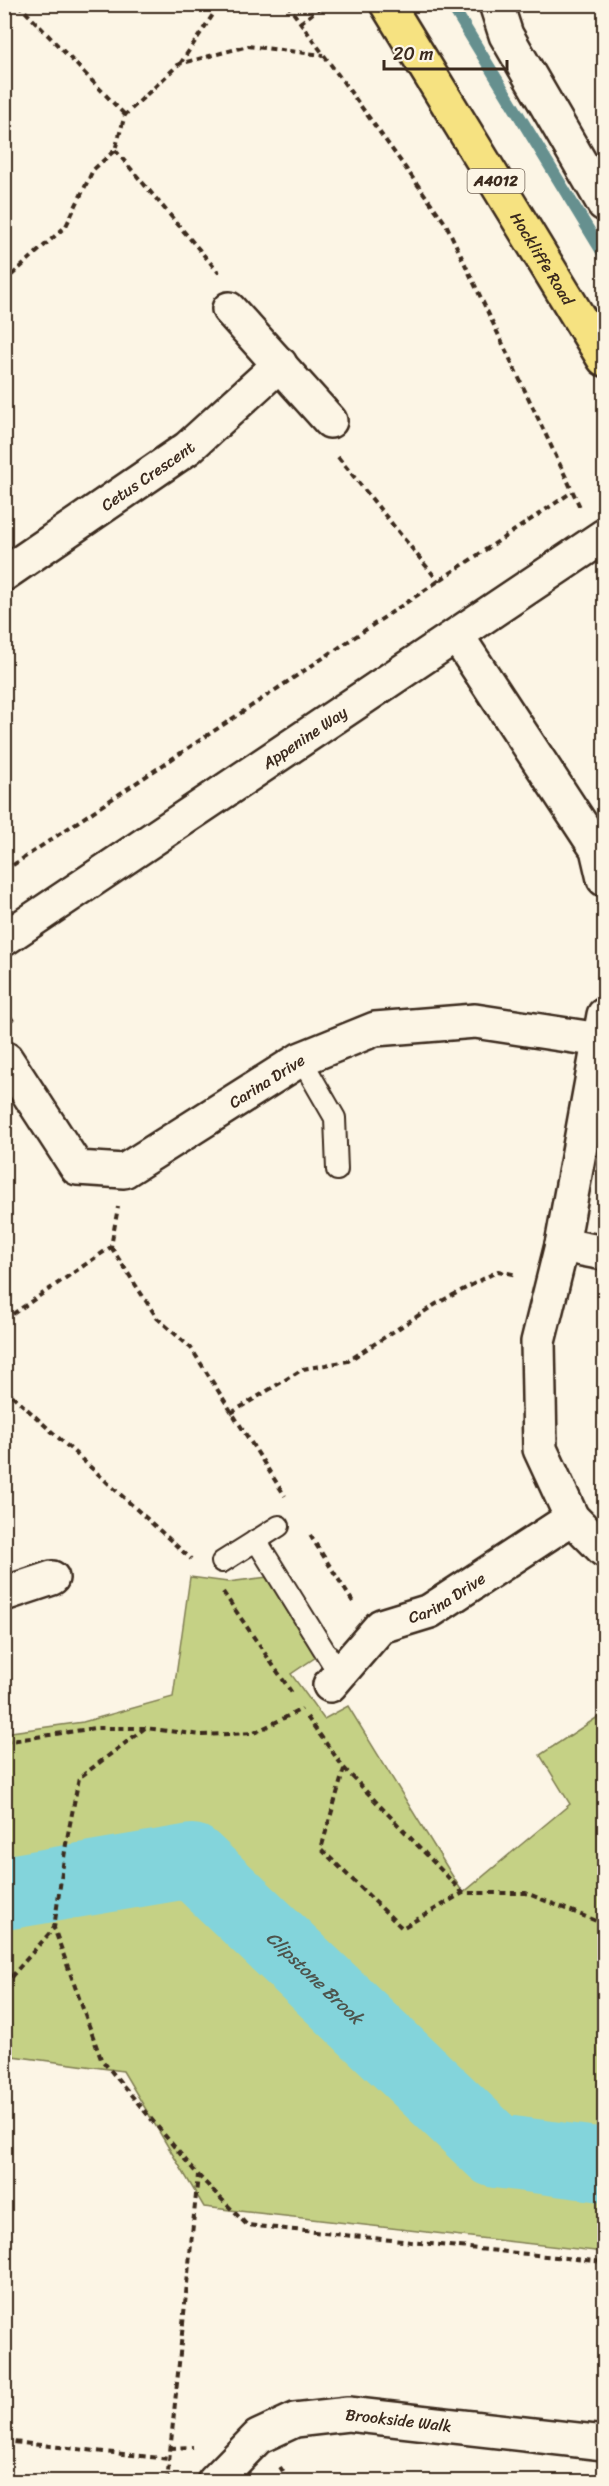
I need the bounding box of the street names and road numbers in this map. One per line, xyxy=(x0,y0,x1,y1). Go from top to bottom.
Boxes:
road number: A4012 xyxy=(468,169,524,193)
street label: Hockliffe Road xyxy=(502,206,583,312)
street label: Cetus Crescent xyxy=(95,434,202,519)
street label: Appenine Way xyxy=(255,698,354,777)
street label: Carina Drive xyxy=(223,1046,311,1116)
street label: Carina Drive xyxy=(405,1564,492,1632)
street label: Brookside Walk xyxy=(344,2400,453,2441)

